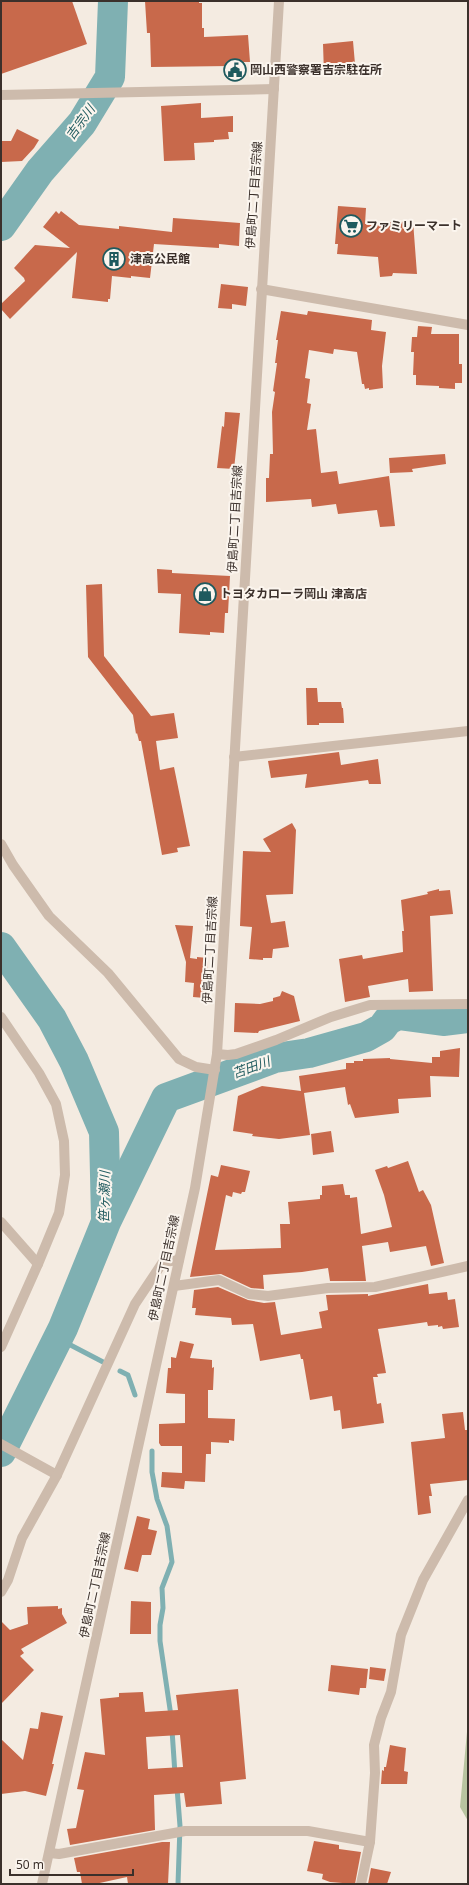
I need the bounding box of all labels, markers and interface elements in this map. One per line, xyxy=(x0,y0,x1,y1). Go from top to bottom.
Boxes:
public building icon: 岡山西警察署吉宗駐在所 xyxy=(222,57,248,83)
place label: 岡山西警察署吉宗駐在所 xyxy=(250,61,382,78)
water label: 吉宗川 xyxy=(61,99,100,143)
street label: 伊島町二丁目吉宗線 xyxy=(241,140,266,249)
supermarket icon: ファミリーマート xyxy=(338,213,364,239)
place label: ファミリーマート xyxy=(366,217,462,234)
building icon: 津高公民館 xyxy=(101,246,127,272)
place label: 津高公民館 xyxy=(130,250,190,267)
street label: 伊島町二丁目吉宗線 xyxy=(223,465,246,573)
shop icon: トヨタカローラ岡山 津高店 xyxy=(192,581,218,607)
place label: トヨタカローラ岡山 津高店 xyxy=(220,585,367,602)
street label: 伊島町二丁目吉宗線 xyxy=(198,896,221,1004)
water label: 苫田川 xyxy=(230,1051,274,1082)
water label: 笹ヶ瀬川 xyxy=(95,1169,113,1223)
street label: 伊島町二丁目吉宗線 xyxy=(144,1213,183,1322)
street label: 伊島町二丁目吉宗線 xyxy=(75,1530,114,1639)
scale bar xyxy=(10,1851,133,1877)
text: 50 m xyxy=(16,1856,44,1873)

